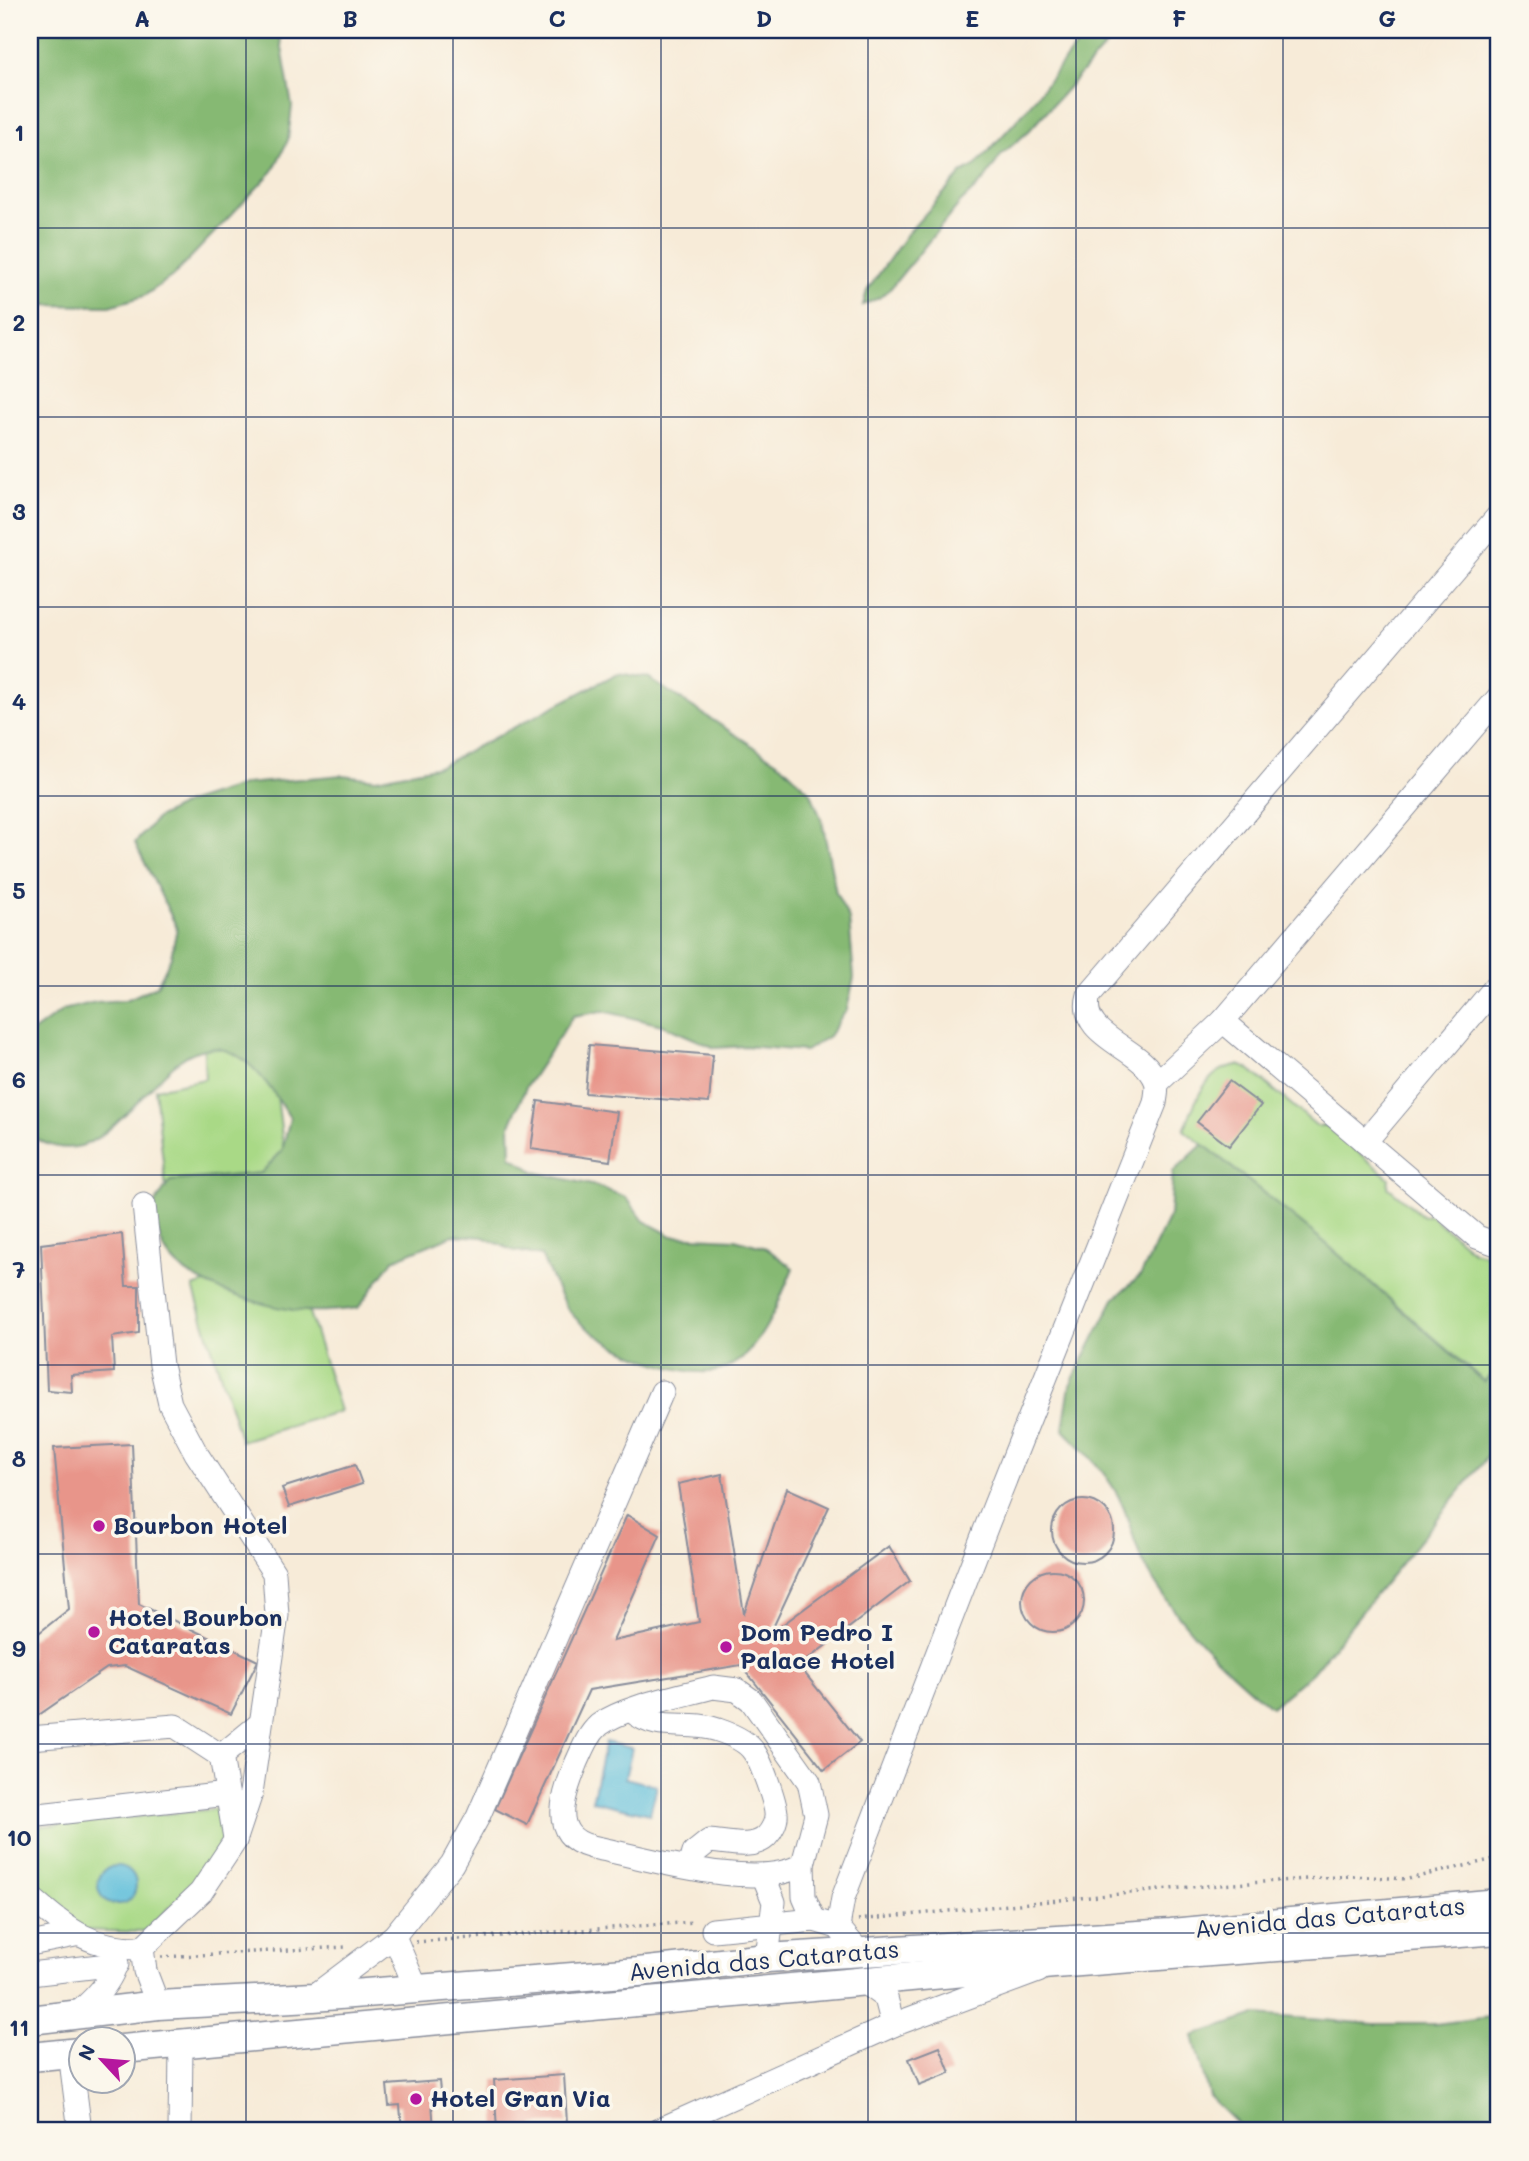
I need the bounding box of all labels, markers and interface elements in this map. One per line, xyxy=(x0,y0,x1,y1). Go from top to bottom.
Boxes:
text: A xyxy=(134,3,150,33)
text: B xyxy=(342,3,358,33)
text: C xyxy=(548,3,566,33)
text: D xyxy=(756,3,772,33)
text: E xyxy=(965,3,979,33)
text: F xyxy=(1172,3,1186,33)
text: G xyxy=(1378,3,1396,33)
text: 1 xyxy=(14,117,24,147)
text: 2 xyxy=(13,307,25,337)
text: 3 xyxy=(12,496,26,526)
text: 4 xyxy=(12,686,26,716)
text: 5 xyxy=(12,875,26,905)
text: 6 xyxy=(12,1064,26,1094)
text: 7 xyxy=(13,1254,26,1284)
text: 8 xyxy=(12,1443,26,1473)
place label: Bourbon Hotel xyxy=(113,1509,288,1540)
marker: Bourbon Hotel xyxy=(91,1518,107,1534)
place label: Hotel Bourbon Cataratas xyxy=(108,1601,283,1660)
place label: Dom Pedro I Palace Hotel xyxy=(740,1616,895,1675)
marker: Hotel Bourbon Cataratas xyxy=(86,1624,102,1640)
text: 9 xyxy=(12,1633,26,1663)
marker: Dom Pedro I Palace Hotel xyxy=(718,1639,734,1655)
text: 10 xyxy=(7,1822,32,1852)
street label: Avenida das Cataratas xyxy=(1193,1889,1466,1944)
street label: Avenida das Cataratas xyxy=(627,1932,900,1987)
text: 11 xyxy=(9,2012,29,2042)
north arrow xyxy=(66,2024,136,2094)
text: N xyxy=(72,2040,101,2064)
place label: Hotel Gran Via xyxy=(430,2082,611,2113)
marker: Hotel Gran Via xyxy=(408,2091,424,2107)

